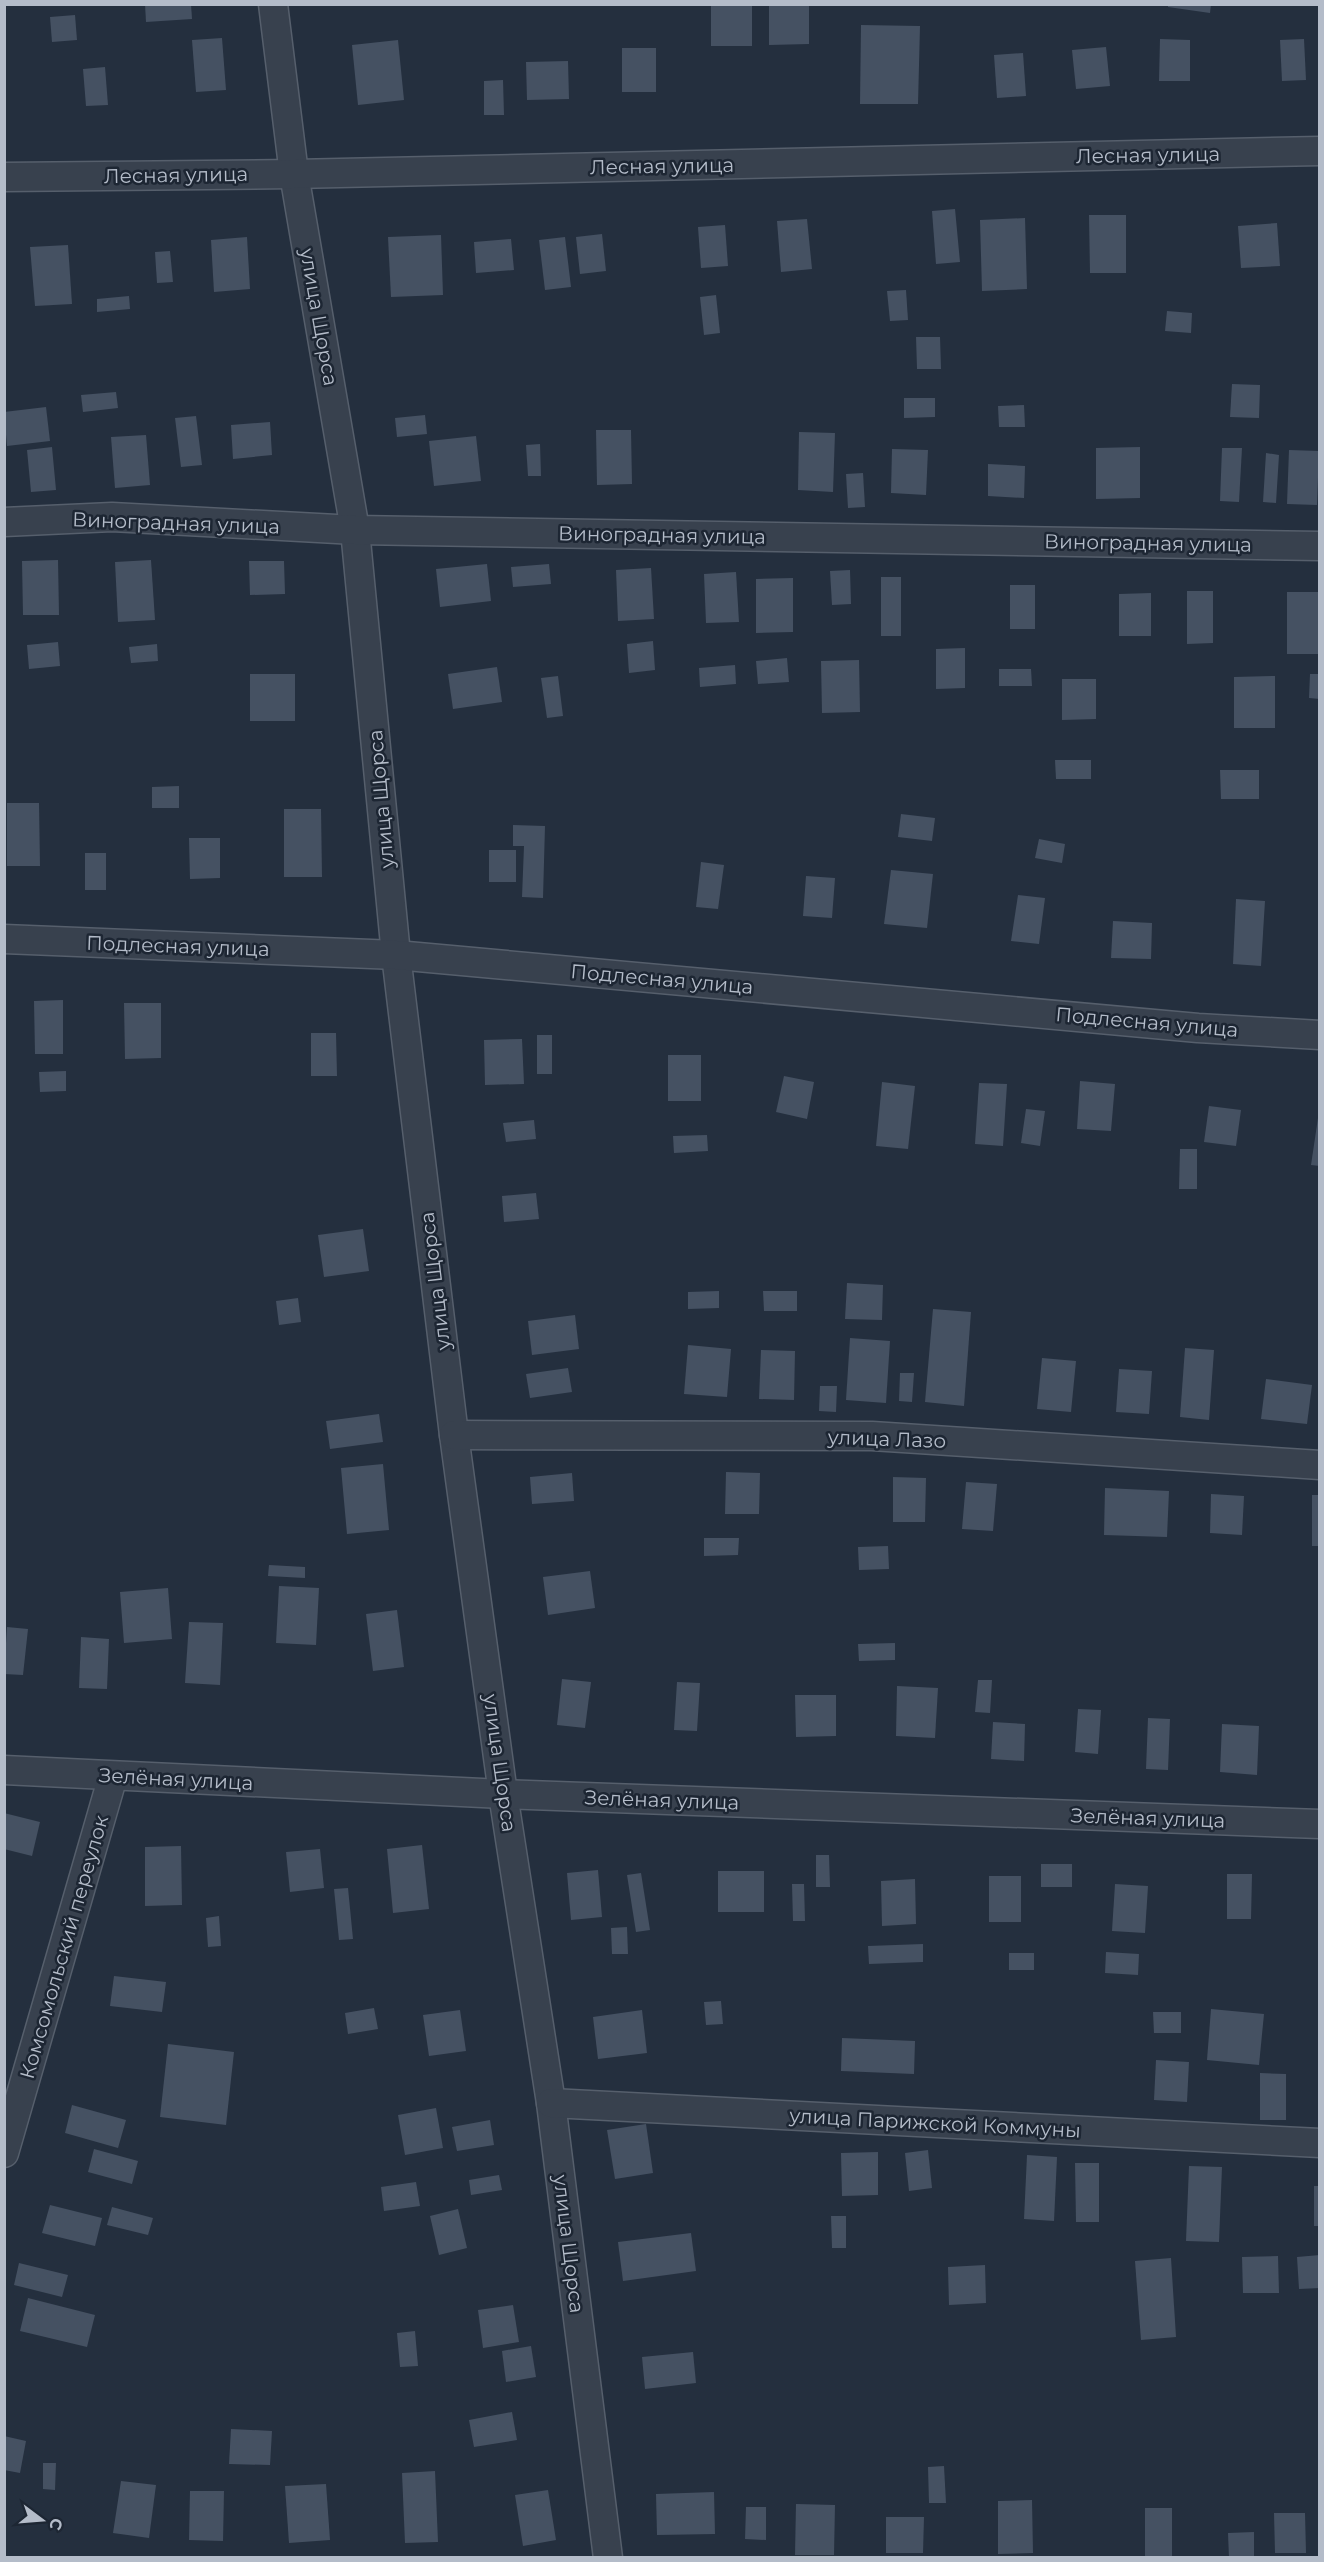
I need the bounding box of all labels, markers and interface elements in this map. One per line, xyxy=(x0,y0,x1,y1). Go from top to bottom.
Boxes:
street label: Лесная улица xyxy=(1076,142,1220,168)
street label: Лесная улица xyxy=(590,153,734,179)
street label: Лесная улица xyxy=(104,162,248,188)
street label: улица Щорса xyxy=(295,245,343,388)
street label: Виноградная улица xyxy=(72,507,280,539)
street label: Виноградная улица xyxy=(558,521,766,549)
street label: Виноградная улица xyxy=(1044,529,1252,557)
street label: улица Щорса xyxy=(363,729,399,870)
street label: Подлесная улица xyxy=(86,931,270,961)
street label: Подлесная улица xyxy=(570,959,754,999)
street label: Подлесная улица xyxy=(1055,1002,1239,1042)
street label: улица Щорса xyxy=(415,1211,456,1352)
street label: улица Лазо xyxy=(826,1425,947,1453)
street label: улица Щорса xyxy=(478,1691,522,1834)
street label: Зелёная улица xyxy=(98,1763,254,1795)
street label: Зелёная улица xyxy=(584,1785,740,1815)
street label: Зелёная улица xyxy=(1070,1803,1226,1833)
street label: Комсомольский переулок xyxy=(15,1812,113,2082)
street label: улица Парижской Коммуны xyxy=(788,2103,1081,2143)
street label: улица Щорса xyxy=(548,2173,589,2314)
north arrow xyxy=(12,2490,72,2550)
text: С xyxy=(45,2516,67,2533)

